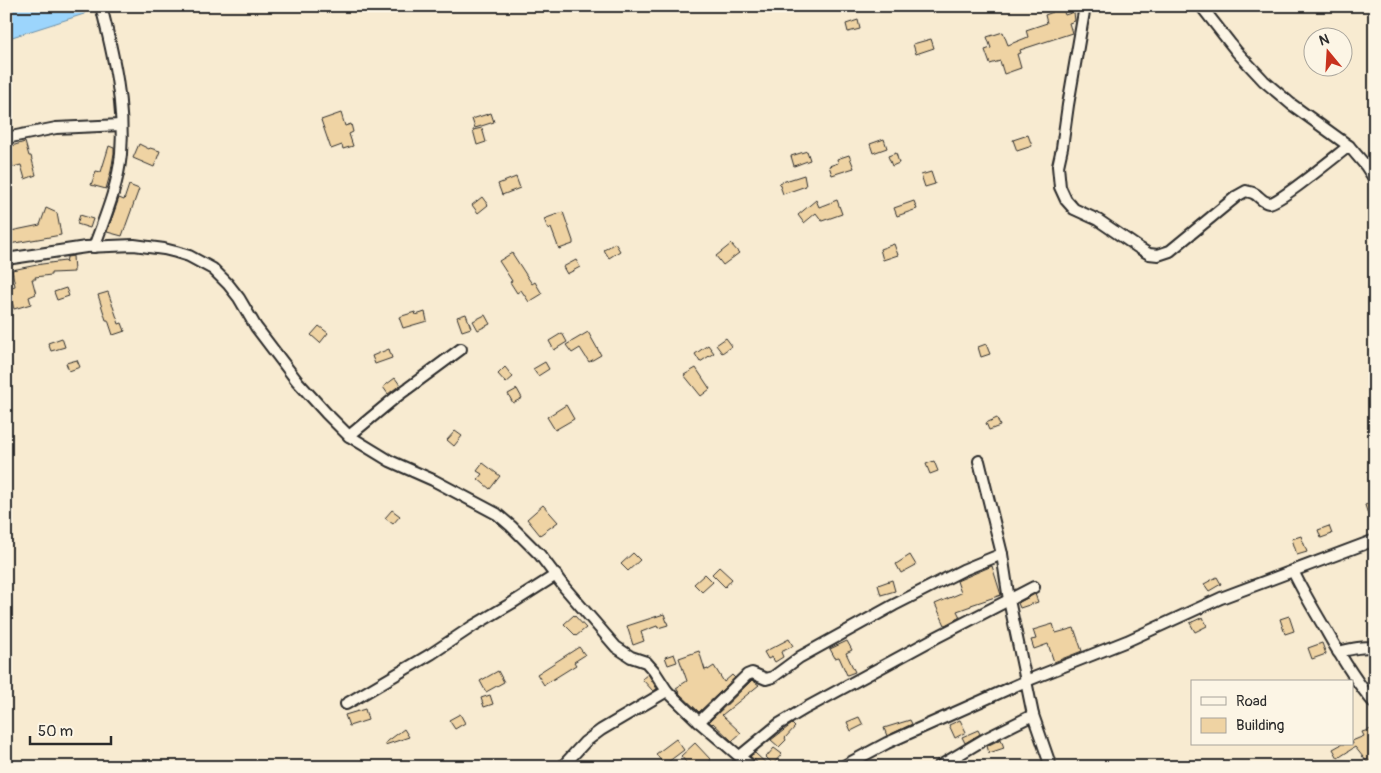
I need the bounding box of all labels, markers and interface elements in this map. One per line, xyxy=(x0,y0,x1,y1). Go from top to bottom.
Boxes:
north arrow xyxy=(1304,28,1354,78)
text: N xyxy=(1317,31,1331,50)
legend xyxy=(1191,680,1354,746)
text: Road xyxy=(1236,692,1267,711)
scale bar xyxy=(30,713,111,745)
text: Building xyxy=(1236,716,1284,735)
text: 50 m xyxy=(38,722,73,741)

